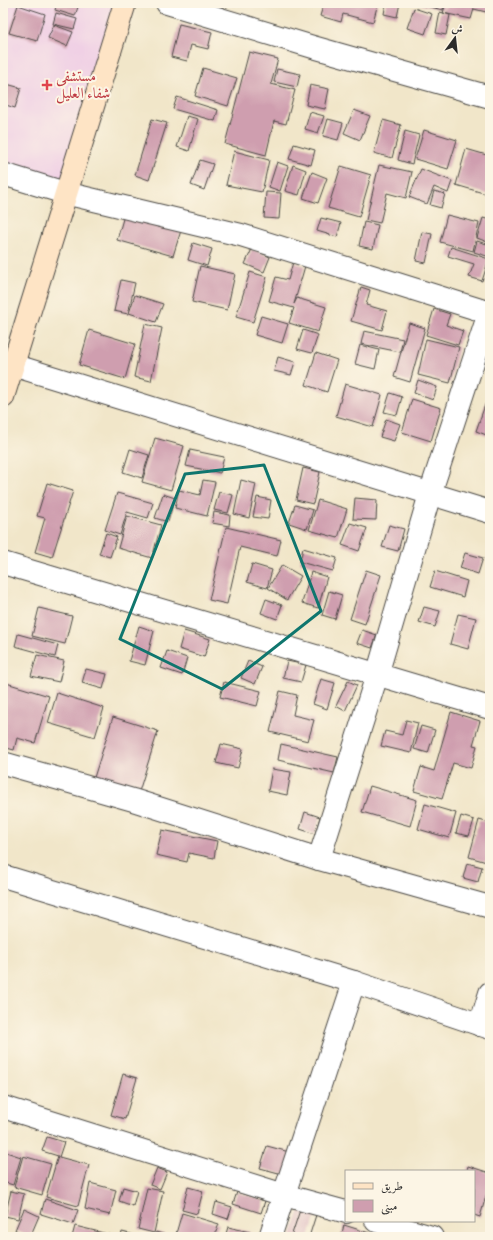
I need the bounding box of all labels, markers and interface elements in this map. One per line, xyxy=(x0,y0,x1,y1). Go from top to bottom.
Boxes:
north arrow xyxy=(435,18,475,58)
text: ش xyxy=(450,21,464,38)
place label: مستشفى شفاء العليل xyxy=(56,67,110,104)
marker: مستشفى شفاء العليل xyxy=(41,79,53,91)
legend xyxy=(345,1170,475,1222)
text: طريق xyxy=(381,1179,403,1194)
text: مبنى xyxy=(381,1199,397,1215)

